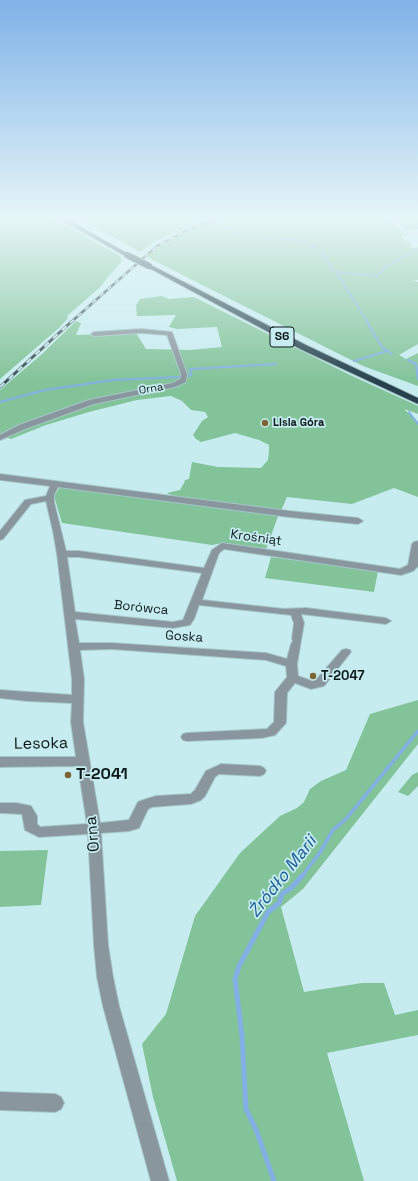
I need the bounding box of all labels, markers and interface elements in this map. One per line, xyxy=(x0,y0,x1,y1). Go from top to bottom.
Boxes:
road number: S6 xyxy=(270,327,294,347)
street label: Orna xyxy=(138,380,164,398)
place label: Lisia Góra xyxy=(273,416,324,430)
marker: Lisia Góra xyxy=(260,418,270,428)
street label: Krośniąt xyxy=(229,527,283,549)
street label: Borówca xyxy=(113,597,169,619)
street label: Goska xyxy=(165,628,203,646)
place label: T-2047 xyxy=(321,668,364,684)
marker: T-2047 xyxy=(308,671,318,681)
street label: Lesoka xyxy=(14,734,68,754)
place label: T-2041 xyxy=(76,765,128,785)
marker: T-2041 xyxy=(63,770,73,780)
street label: Orna xyxy=(82,815,104,853)
water label: Źródło Marii xyxy=(245,832,321,922)

